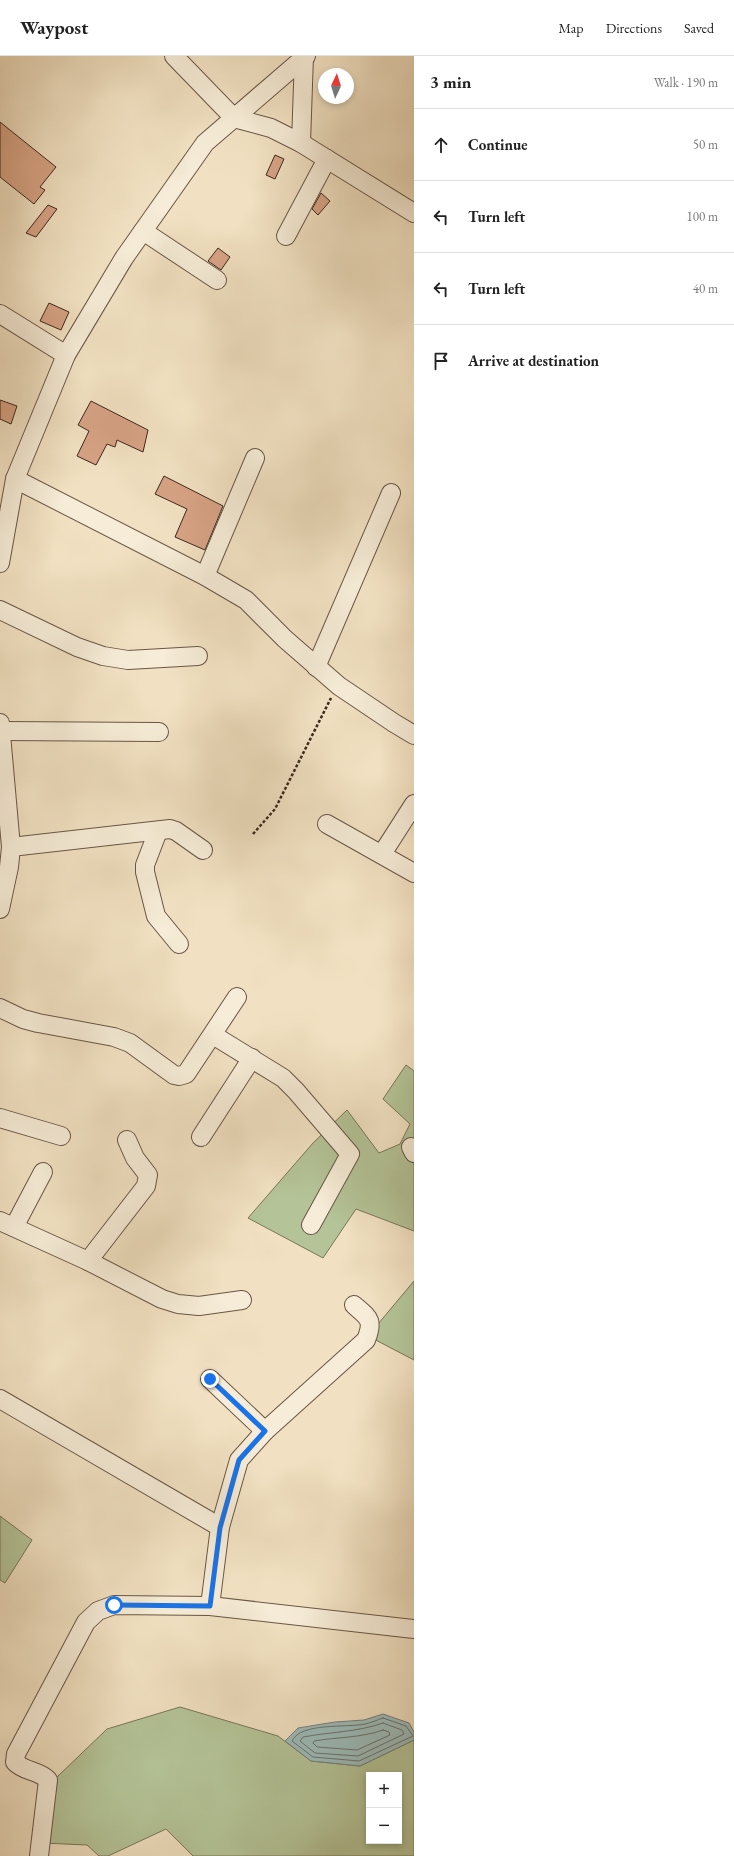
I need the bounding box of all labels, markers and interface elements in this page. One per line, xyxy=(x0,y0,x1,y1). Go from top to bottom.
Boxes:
text: Waypost xyxy=(20,15,88,40)
text: Map xyxy=(558,19,584,37)
text: Directions xyxy=(606,19,662,37)
text: Saved xyxy=(684,19,714,37)
north arrow xyxy=(318,68,354,104)
text: 3 min xyxy=(430,71,471,93)
text: Walk · 190 m xyxy=(654,74,718,91)
icon: ahead xyxy=(430,134,452,156)
text: Continue xyxy=(468,135,528,154)
text: 50 m xyxy=(693,136,718,153)
icon: left xyxy=(430,206,452,228)
text: Turn left xyxy=(468,207,525,226)
text: 100 m xyxy=(687,208,718,225)
icon: left xyxy=(430,278,452,300)
text: Turn left xyxy=(468,279,525,298)
text: 40 m xyxy=(693,280,718,297)
icon: arrive xyxy=(430,350,452,372)
text: Arrive at destination xyxy=(468,351,599,370)
route end xyxy=(201,1370,219,1388)
route start xyxy=(105,1596,123,1614)
map controls xyxy=(366,1772,402,1844)
button: + xyxy=(366,1772,402,1808)
button: − xyxy=(366,1808,402,1844)

